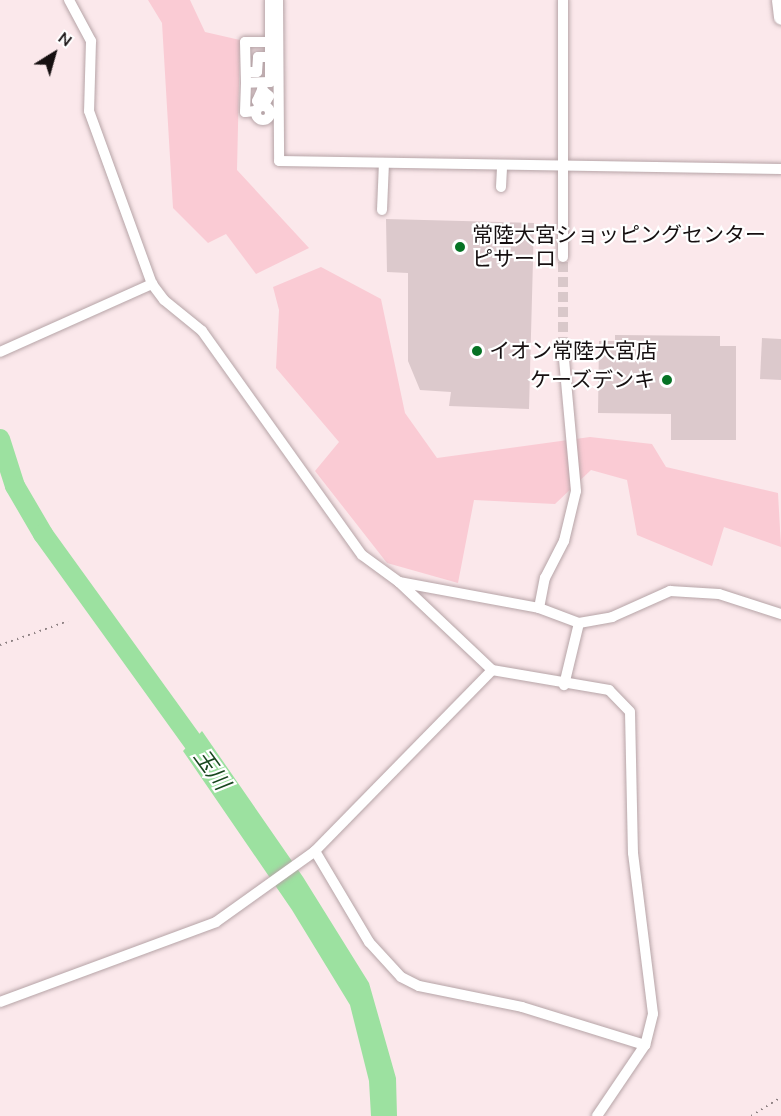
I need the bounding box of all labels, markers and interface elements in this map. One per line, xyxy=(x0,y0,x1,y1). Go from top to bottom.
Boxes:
north arrow xyxy=(24,24,84,84)
text: N xyxy=(53,27,76,52)
place label: 常陸大宮ショッピングセンター ピサーロ xyxy=(472,222,766,272)
marker: 常陸大宮ショッピングセンター ピサーロ xyxy=(453,240,467,254)
place label: イオン常陸大宮店 xyxy=(489,338,657,364)
marker: イオン常陸大宮店 xyxy=(470,344,484,358)
place label: ケーズデンキ xyxy=(529,367,655,393)
marker: ケーズデンキ xyxy=(660,373,674,387)
water label: 玉川 xyxy=(187,744,235,796)

